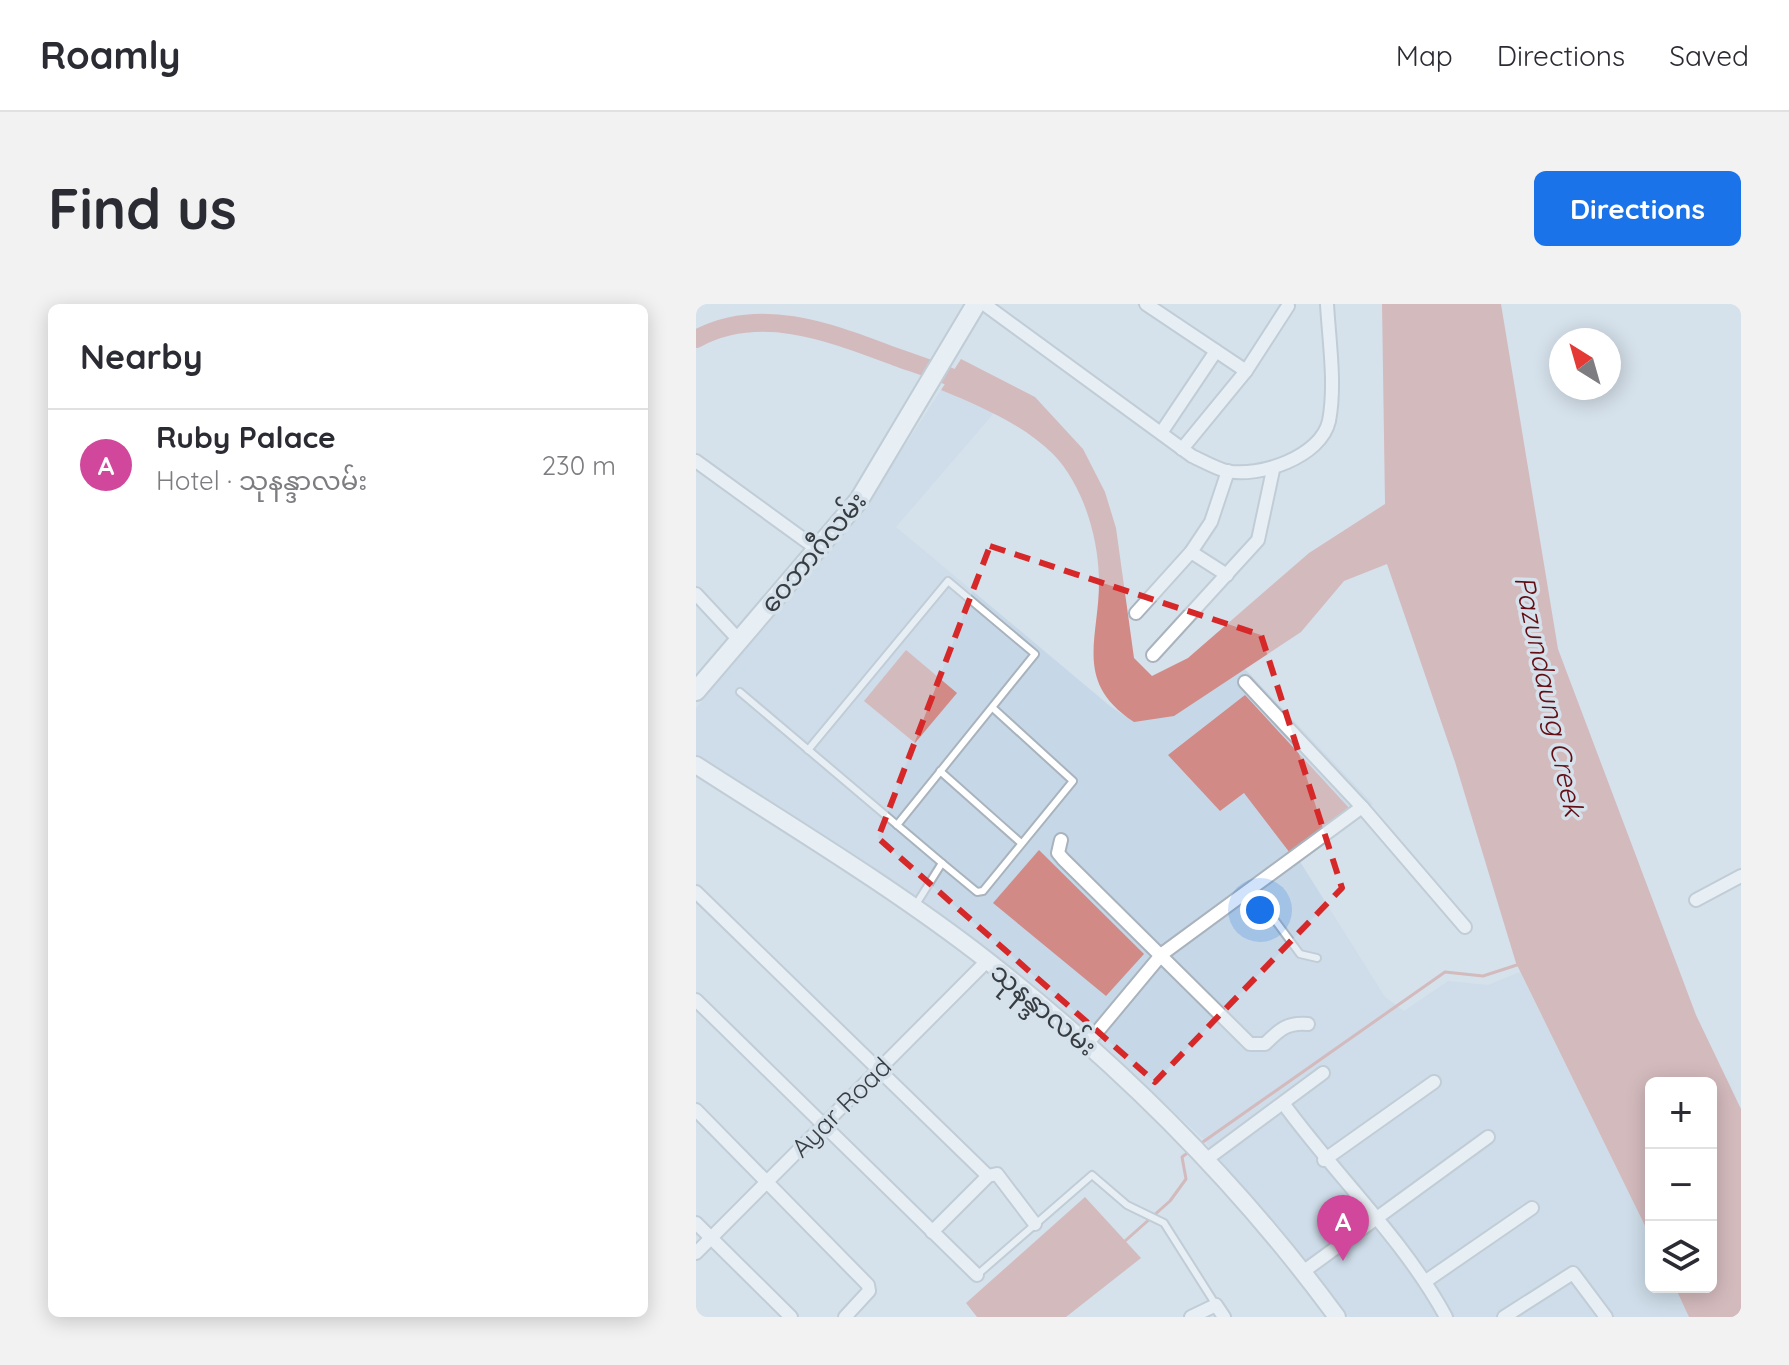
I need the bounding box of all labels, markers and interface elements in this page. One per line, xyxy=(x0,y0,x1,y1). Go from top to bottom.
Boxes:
text: Roamly xyxy=(40,31,181,79)
text: Map xyxy=(1396,38,1453,73)
text: Directions xyxy=(1497,38,1625,73)
text: Saved xyxy=(1669,38,1749,73)
button: Directions xyxy=(1534,171,1741,246)
text: Find us xyxy=(48,173,237,243)
north arrow xyxy=(1549,328,1621,400)
text: Nearby xyxy=(80,335,203,378)
text: Ruby Palace xyxy=(156,418,336,456)
text: A xyxy=(98,449,114,482)
text: 230 m xyxy=(542,449,616,482)
text: Hotel · သုနန္ဒာလမ်း xyxy=(156,464,367,497)
street label: ဝေဘာဂီလမ်း xyxy=(753,485,873,619)
water label: Pazundaung Creek xyxy=(1507,573,1593,822)
your location xyxy=(1240,890,1280,930)
street label: သုနန္ဒာလမ်း xyxy=(981,955,1104,1067)
street label: Ayar Road xyxy=(784,1050,898,1164)
map controls xyxy=(1645,1077,1717,1293)
button: + xyxy=(1645,1077,1717,1149)
button: − xyxy=(1645,1149,1717,1221)
pin: A xyxy=(1317,1195,1369,1261)
button: layers xyxy=(1645,1221,1717,1293)

